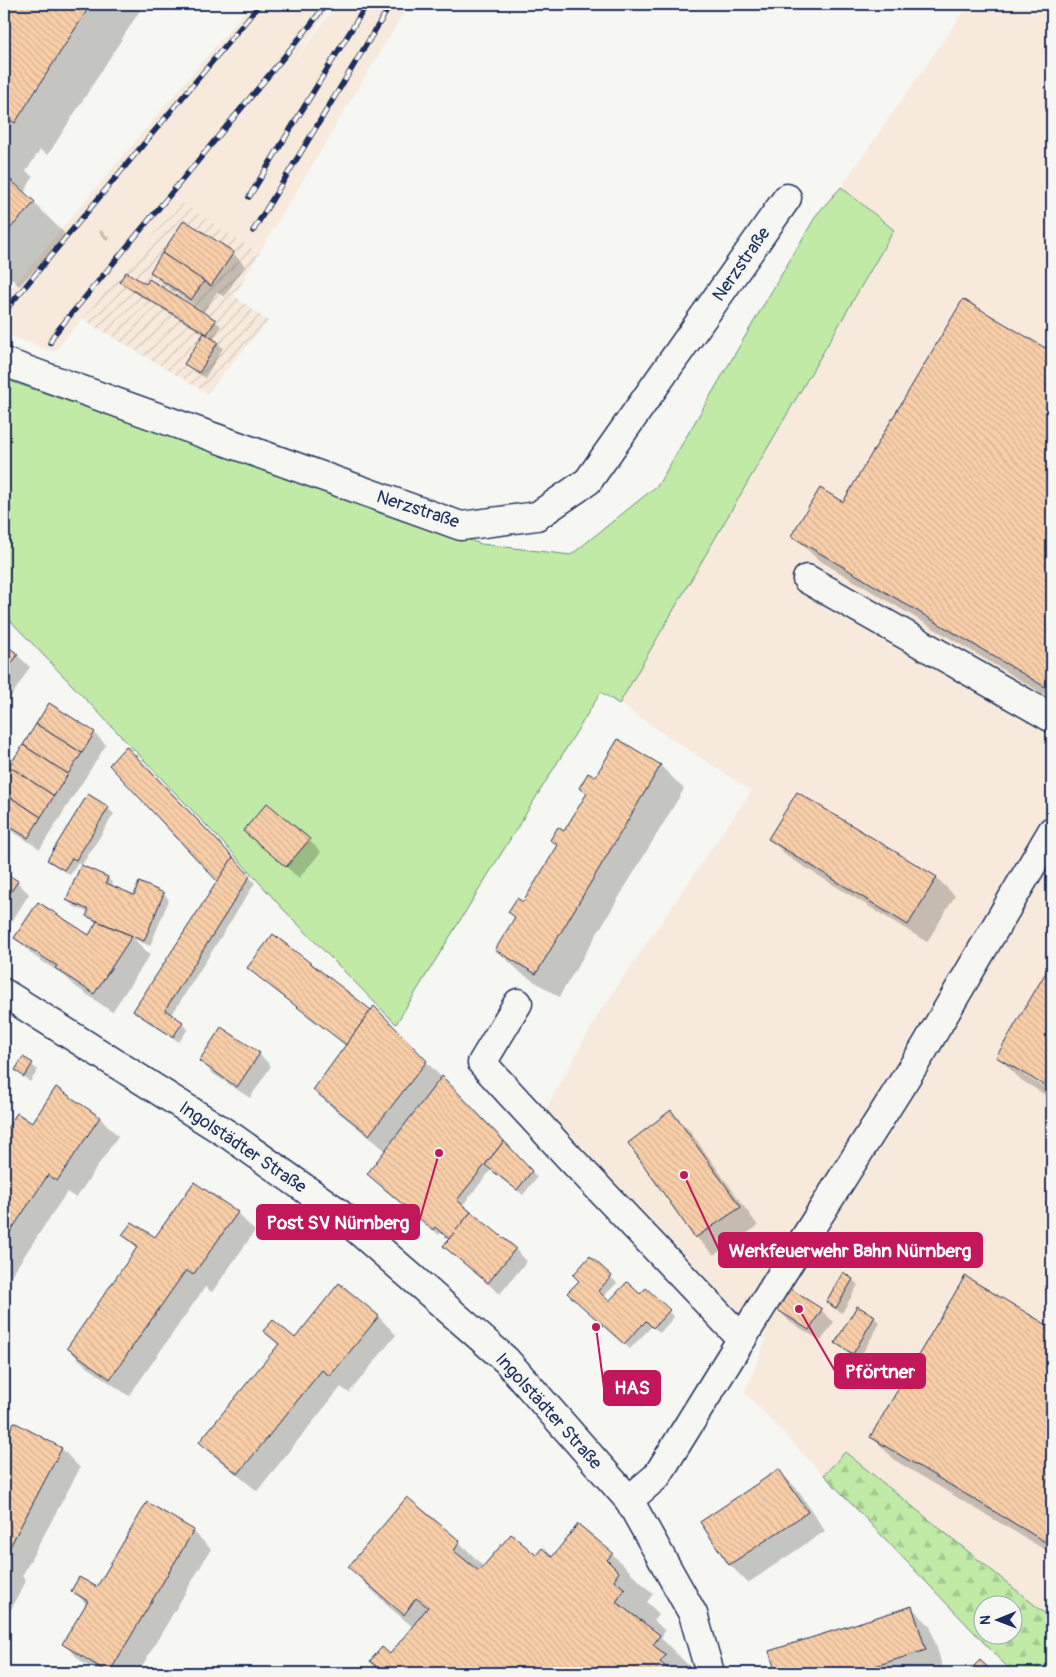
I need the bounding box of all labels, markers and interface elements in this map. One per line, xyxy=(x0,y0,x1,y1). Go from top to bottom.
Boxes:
street label: Nerzstraße xyxy=(707,223,775,306)
street label: Nerzstraße xyxy=(374,485,462,534)
street label: Ingolstädter Straße xyxy=(175,1096,311,1199)
callout: Post SV Nürnberg xyxy=(257,1205,419,1239)
text: Post SV Nürnberg xyxy=(267,1211,410,1235)
callout: Werkfeuerwehr Bahn Nürnberg xyxy=(719,1233,982,1267)
text: Werkfeuerwehr Bahn Nürnberg xyxy=(729,1239,972,1263)
street label: Ingolstädter Straße xyxy=(490,1348,607,1474)
callout: Pförtner xyxy=(835,1354,925,1388)
text: Pförtner xyxy=(845,1360,915,1384)
callout: HAS xyxy=(604,1371,660,1405)
text: HAS xyxy=(614,1376,650,1400)
north arrow xyxy=(974,1594,1024,1644)
text: N xyxy=(977,1615,994,1625)

